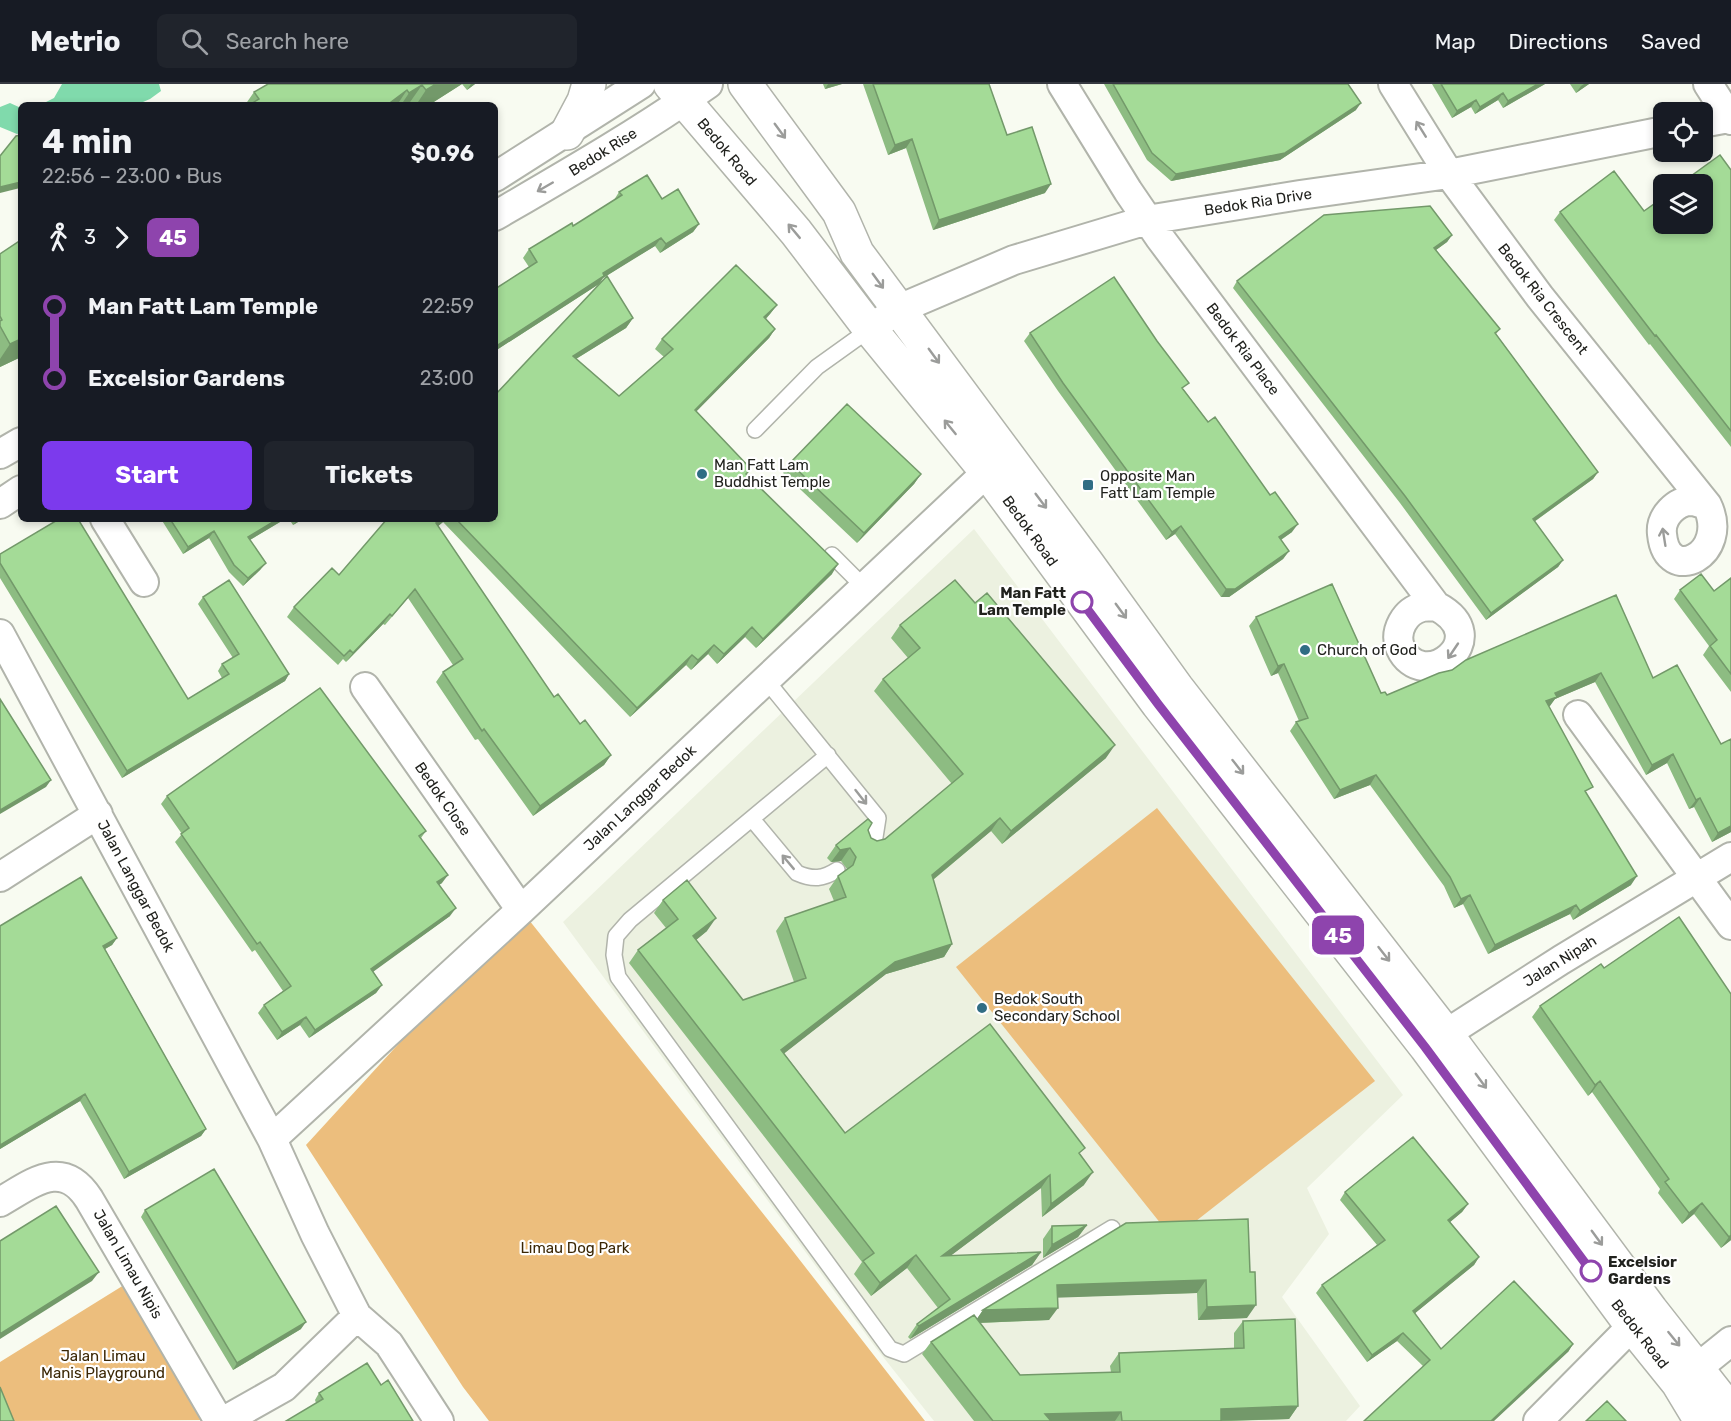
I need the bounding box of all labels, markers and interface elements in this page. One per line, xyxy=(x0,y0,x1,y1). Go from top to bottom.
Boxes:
search box xyxy=(157,14,577,68)
text: Metrio xyxy=(30,25,121,58)
icon: search xyxy=(178,25,211,58)
text: Search here xyxy=(226,28,349,55)
text: Map xyxy=(1435,29,1476,54)
text: Directions xyxy=(1509,29,1608,54)
text: Saved xyxy=(1641,29,1701,54)
map controls xyxy=(1653,102,1713,234)
button: locate xyxy=(1653,102,1713,162)
street label: Bedok Road xyxy=(694,115,760,189)
one-way arrow xyxy=(1415,121,1427,138)
text: 4 min xyxy=(42,122,132,161)
one-way arrow xyxy=(773,123,786,139)
street label: Bedok Rise xyxy=(566,124,640,180)
text: $0.96 xyxy=(411,140,474,167)
text: 22:56 – 23:00 · Bus xyxy=(42,164,222,188)
button: layers xyxy=(1653,174,1713,234)
one-way arrow xyxy=(537,181,554,193)
street label: Bedok Ria Drive xyxy=(1203,185,1313,219)
icon: walk xyxy=(42,221,75,254)
icon: forward xyxy=(105,221,138,254)
one-way arrow xyxy=(788,223,801,239)
text: 3 xyxy=(84,225,96,249)
text: 45 xyxy=(159,225,187,250)
street label: Bedok Ria Crescent xyxy=(1494,240,1592,358)
one-way arrow xyxy=(872,272,884,288)
text: Man Fatt Lam Temple xyxy=(88,293,318,320)
text: 22:59 xyxy=(422,294,474,318)
street label: Bedok Ria Place xyxy=(1202,299,1284,399)
one-way arrow xyxy=(927,348,940,364)
text: Excelsior Gardens xyxy=(88,365,285,392)
text: 23:00 xyxy=(420,366,474,390)
one-way arrow xyxy=(943,420,957,435)
button: Start xyxy=(42,441,252,510)
button: Tickets xyxy=(264,441,474,510)
place label: Man Fatt Lam Buddhist Temple xyxy=(714,456,830,491)
marker: Man Fatt Lam Buddhist Temple xyxy=(695,467,709,481)
place label: Opposite Man Fatt Lam Temple xyxy=(1100,467,1215,502)
marker: Opposite Man Fatt Lam Temple xyxy=(1081,478,1095,492)
street label: Bedok Road xyxy=(998,492,1062,570)
one-way arrow xyxy=(1035,493,1047,509)
one-way arrow xyxy=(1658,528,1669,548)
place label: Man Fatt Lam Temple xyxy=(978,584,1066,619)
marker: Man Fatt Lam Temple xyxy=(1071,591,1093,613)
one-way arrow xyxy=(1115,602,1127,618)
place label: Church of God xyxy=(1317,641,1417,659)
marker: Church of God xyxy=(1298,643,1312,657)
one-way arrow xyxy=(1447,643,1459,659)
street label: Jalan Langgar Bedok xyxy=(580,741,700,855)
street label: Bedok Close xyxy=(411,759,475,839)
one-way arrow xyxy=(1231,759,1244,775)
one-way arrow xyxy=(855,789,868,805)
street label: Jalan Langgar Bedok xyxy=(94,817,179,955)
one-way arrow xyxy=(782,854,795,870)
line badge: 45 xyxy=(1311,916,1365,954)
text: 45 xyxy=(1324,923,1352,948)
street label: Jalan Nipah xyxy=(1520,931,1600,991)
one-way arrow xyxy=(1377,945,1390,961)
place label: Bedok South Secondary School xyxy=(994,990,1120,1025)
marker: Bedok South Secondary School xyxy=(975,1001,989,1015)
one-way arrow xyxy=(1475,1072,1487,1088)
street label: Jalan Limau Nipis xyxy=(89,1206,167,1322)
one-way arrow xyxy=(1591,1229,1603,1245)
park label: Limau Dog Park xyxy=(520,1239,630,1257)
place label: Excelsior Gardens xyxy=(1608,1253,1677,1288)
marker: Excelsior Gardens xyxy=(1580,1260,1602,1282)
street label: Bedok Road xyxy=(1607,1296,1673,1372)
one-way arrow xyxy=(1667,1331,1681,1346)
park label: Jalan Limau Manis Playground xyxy=(41,1347,165,1382)

